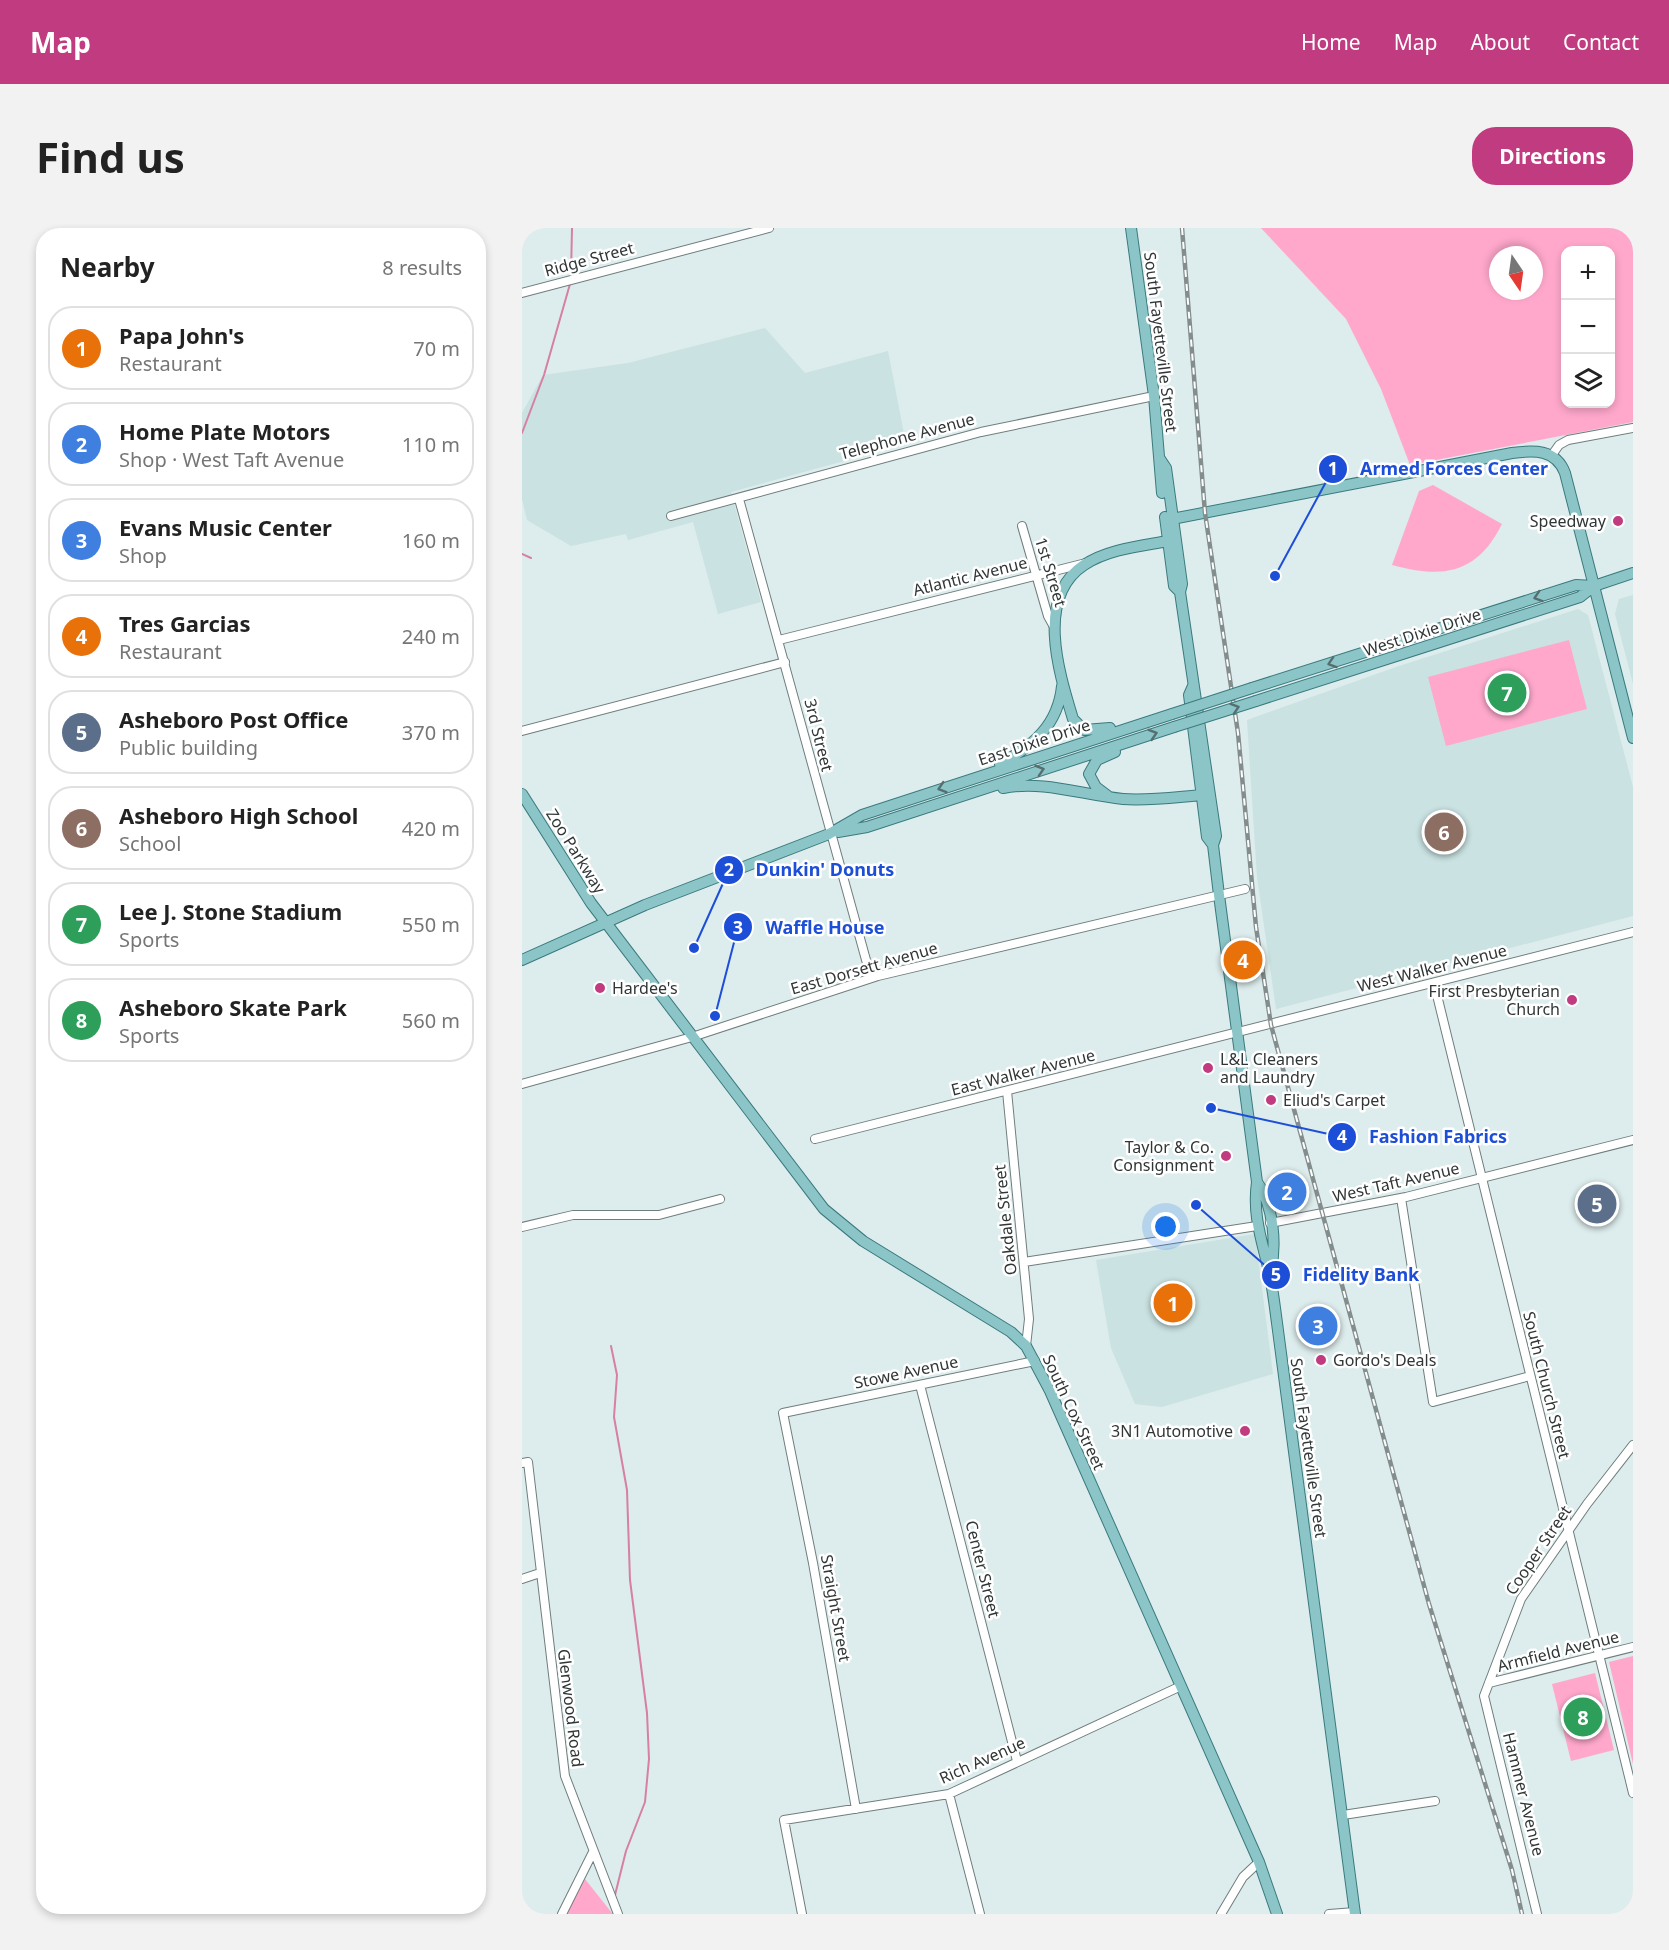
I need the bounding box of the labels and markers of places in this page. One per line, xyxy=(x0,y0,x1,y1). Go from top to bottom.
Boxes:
callout: Armed Forces Center xyxy=(1318,451,1560,487)
place label: Speedway xyxy=(1530,510,1607,532)
marker: Speedway xyxy=(1611,514,1625,528)
pin: 7 xyxy=(1488,670,1526,716)
pin: 6 xyxy=(1424,810,1464,854)
callout: Dunkin' Donuts xyxy=(714,852,907,888)
callout: Waffle House xyxy=(723,909,896,945)
pin: 4 xyxy=(1224,938,1262,982)
place label: Hardee's xyxy=(612,977,678,999)
place label: First Presbyterian Church xyxy=(1429,980,1560,1020)
marker: Hardee's xyxy=(593,981,607,995)
marker: First Presbyterian Church xyxy=(1565,993,1579,1007)
place label: L&L Cleaners and Laundry xyxy=(1220,1048,1318,1088)
marker: L&L Cleaners and Laundry xyxy=(1201,1061,1215,1075)
place label: Eliud's Carpet xyxy=(1283,1089,1385,1111)
marker: Eliud's Carpet xyxy=(1264,1093,1278,1107)
callout: Fashion Fabrics xyxy=(1327,1119,1519,1155)
place label: Taylor & Co. Consignment xyxy=(1113,1136,1214,1176)
marker: Taylor & Co. Consignment xyxy=(1219,1149,1233,1163)
pin: 2 xyxy=(1268,1170,1306,1214)
pin: 5 xyxy=(1578,1182,1616,1226)
callout: Fidelity Bank xyxy=(1261,1257,1431,1293)
pin: 1 xyxy=(1154,1280,1192,1326)
pin: 3 xyxy=(1298,1304,1338,1348)
place label: Gordo's Deals xyxy=(1333,1349,1436,1371)
marker: Gordo's Deals xyxy=(1314,1353,1328,1367)
place label: 3N1 Automotive xyxy=(1111,1420,1233,1442)
marker: 3N1 Automotive xyxy=(1238,1424,1252,1438)
pin: 8 xyxy=(1564,1694,1602,1740)

